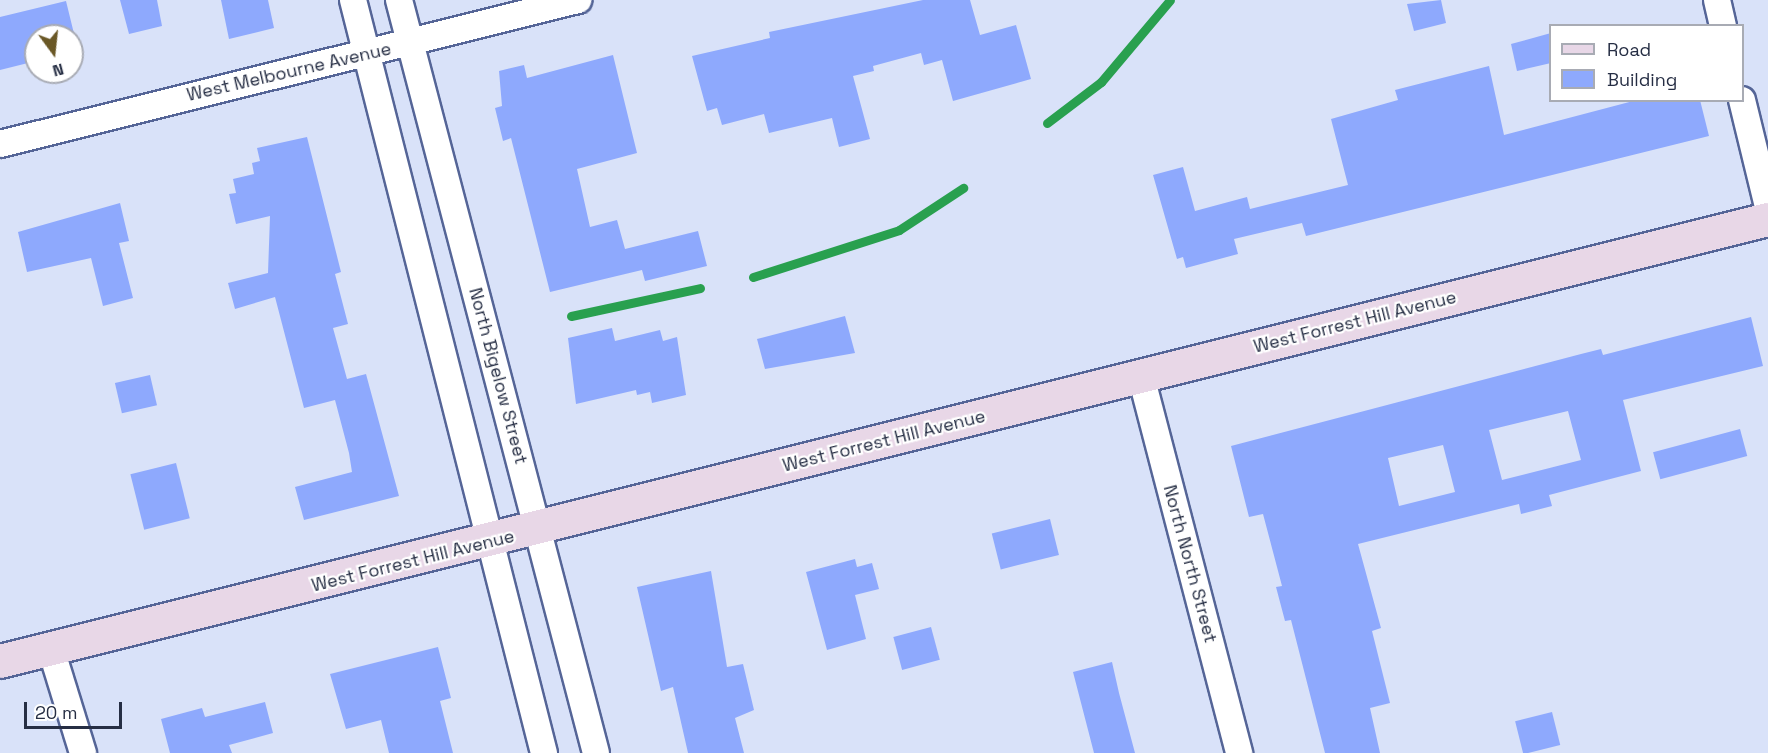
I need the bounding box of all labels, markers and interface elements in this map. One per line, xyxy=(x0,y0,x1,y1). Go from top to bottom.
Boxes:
north arrow xyxy=(24,24,84,84)
legend xyxy=(1549,24,1744,102)
street label: West Melbourne Avenue xyxy=(185,38,393,106)
text: Road xyxy=(1607,38,1651,61)
text: N xyxy=(50,58,66,81)
text: Building xyxy=(1607,68,1677,91)
street label: North Bigelow Street xyxy=(464,285,532,467)
street label: West Forrest Hill Avenue xyxy=(1251,286,1459,358)
street label: West Forrest Hill Avenue xyxy=(780,405,988,477)
street label: North North Street xyxy=(1159,483,1221,645)
street label: West Forrest Hill Avenue xyxy=(309,525,517,597)
scale bar xyxy=(27,690,124,728)
text: 20 m xyxy=(35,701,78,724)

